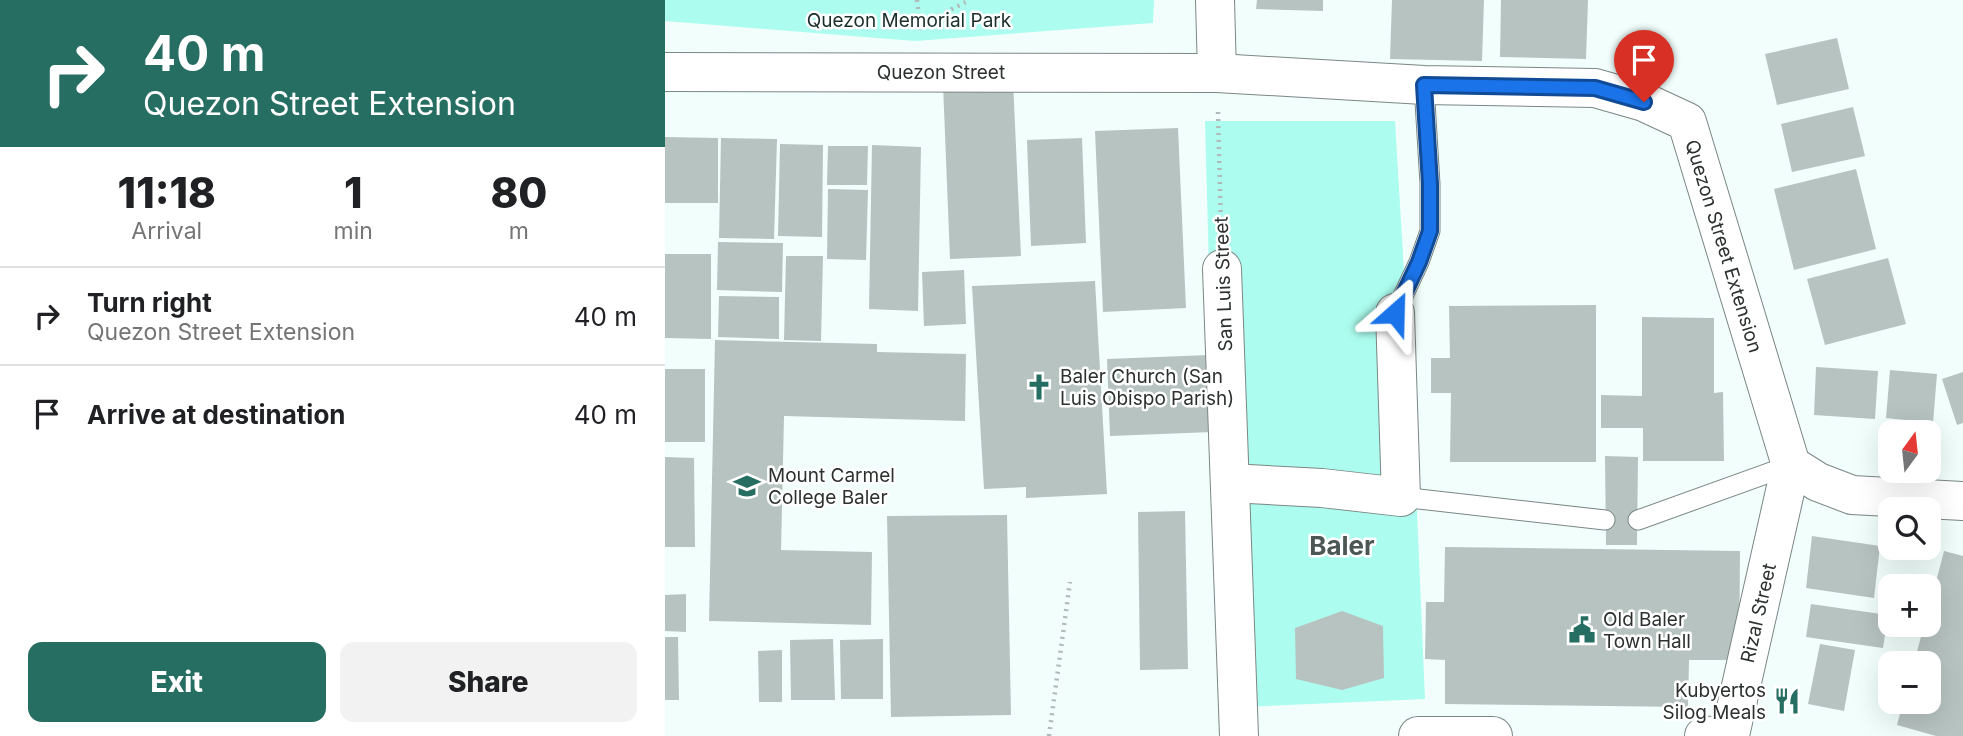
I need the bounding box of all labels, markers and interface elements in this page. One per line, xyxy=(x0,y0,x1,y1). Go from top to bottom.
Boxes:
park label: Quezon Memorial Park xyxy=(807,9,1012,32)
text: 40 m xyxy=(143,24,266,83)
icon: right xyxy=(28,28,119,119)
pin xyxy=(1614,30,1674,102)
icon: arrive xyxy=(1625,41,1663,79)
street label: Quezon Street xyxy=(877,61,1005,84)
text: Quezon Street Extension xyxy=(143,84,516,123)
street label: Quezon Street Extension xyxy=(1680,137,1767,355)
text: 11:18 xyxy=(118,167,216,218)
text: 1 xyxy=(344,167,362,218)
text: 80 xyxy=(490,167,547,218)
street label: San Luis Street xyxy=(1210,216,1237,352)
text: Arrival xyxy=(131,217,202,245)
text: min xyxy=(334,217,373,245)
text: m xyxy=(509,217,529,245)
position arrow xyxy=(1358,276,1432,350)
text: Turn right xyxy=(87,287,212,318)
icon: right xyxy=(28,297,66,335)
text: 40 m xyxy=(574,301,637,332)
text: Quezon Street Extension xyxy=(87,318,355,346)
place label: Baler Church (San Luis Obispo Parish) xyxy=(1060,365,1234,410)
church icon: Baler Church (San Luis Obispo Parish) xyxy=(1024,372,1054,402)
icon: arrive xyxy=(28,395,66,433)
text: Arrive at destination xyxy=(87,399,346,430)
text: 40 m xyxy=(574,399,637,430)
north arrow xyxy=(1878,420,1941,483)
map controls xyxy=(1878,420,1941,714)
place label: Mount Carmel College Baler xyxy=(768,464,895,509)
school or university icon: Mount Carmel College Baler xyxy=(732,471,762,501)
button: search xyxy=(1878,497,1941,560)
district label: Baler xyxy=(1309,530,1375,561)
street label: Rizal Street xyxy=(1736,561,1781,665)
button: + xyxy=(1878,574,1941,637)
place label: Old Baler Town Hall xyxy=(1603,608,1691,653)
public building icon: Old Baler Town Hall xyxy=(1567,615,1597,645)
button: Exit xyxy=(28,642,326,722)
button: Share xyxy=(340,642,637,722)
button: − xyxy=(1878,651,1941,714)
place label: Kubyertos Silog Meals xyxy=(1662,679,1766,724)
restaurant icon: Kubyertos Silog Meals xyxy=(1772,686,1802,716)

